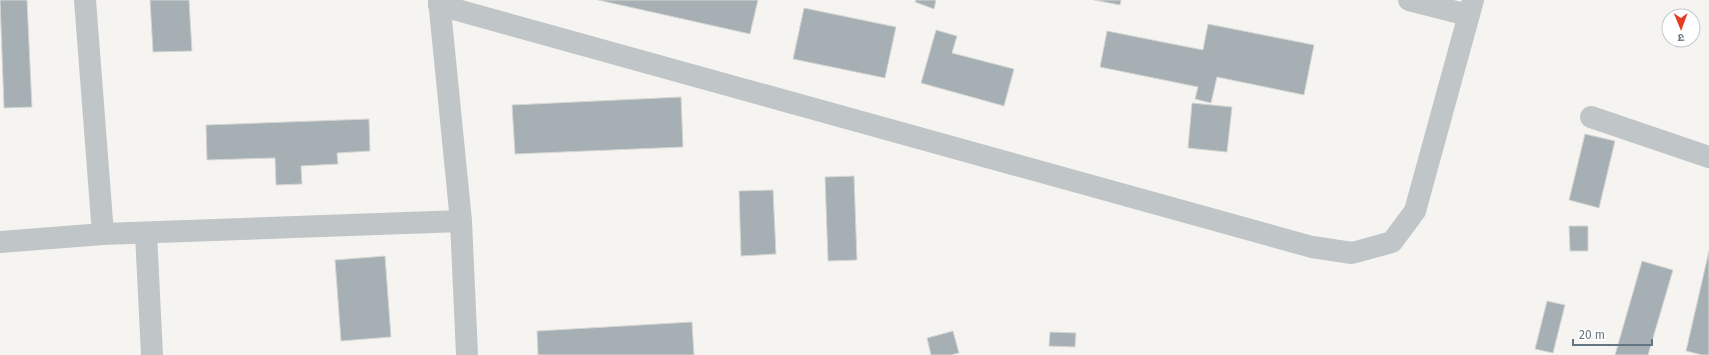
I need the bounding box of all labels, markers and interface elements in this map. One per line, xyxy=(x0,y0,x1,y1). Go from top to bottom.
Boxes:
north arrow xyxy=(1661,8,1701,48)
text: उ xyxy=(1677,31,1684,44)
scale bar xyxy=(1573,321,1652,347)
text: 20 m xyxy=(1579,328,1605,342)

